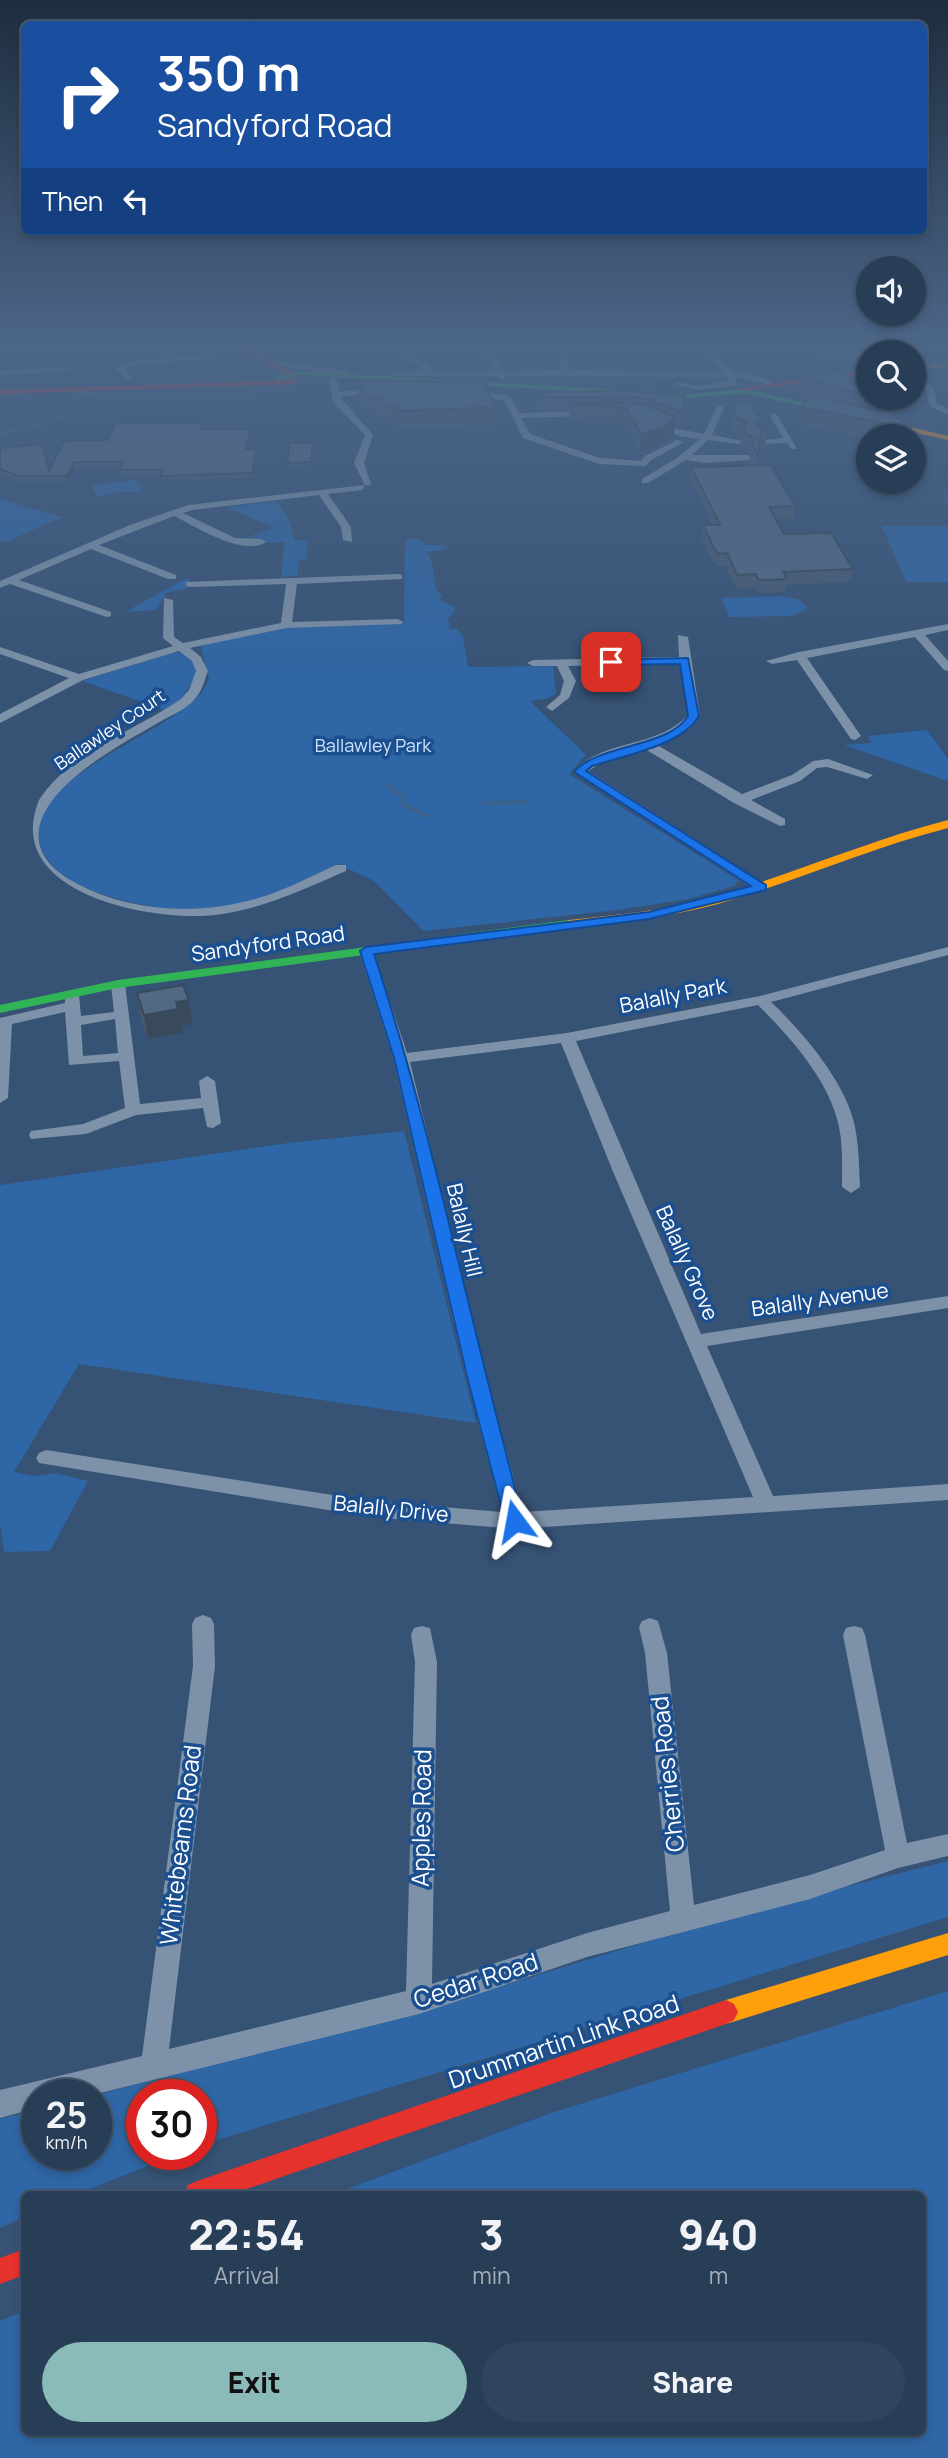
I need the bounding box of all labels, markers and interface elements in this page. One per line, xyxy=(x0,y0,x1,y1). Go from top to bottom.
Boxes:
text: 350 m xyxy=(157,39,300,106)
icon: right xyxy=(42,49,133,140)
text: Sandyford Road xyxy=(157,103,393,147)
icon: left xyxy=(117,182,155,220)
text: Then xyxy=(42,183,103,219)
map controls xyxy=(856,256,926,494)
button: sound xyxy=(856,256,926,326)
button: search xyxy=(856,340,926,410)
button: layers xyxy=(856,424,926,494)
pin xyxy=(581,632,641,692)
icon: arrive xyxy=(592,643,630,681)
street label: Ballawley Court xyxy=(49,683,169,775)
park label: Ballawley Park xyxy=(315,733,432,757)
street label: Sandyford Road xyxy=(189,918,346,968)
street label: Balally Park xyxy=(617,971,729,1019)
street label: Balally Hill xyxy=(441,1180,489,1279)
street label: Balally Grove xyxy=(650,1201,726,1324)
street label: Balally Avenue xyxy=(750,1276,890,1322)
position arrow xyxy=(478,1484,552,1558)
street label: Balally Drive xyxy=(332,1488,450,1528)
street label: Cherries Road xyxy=(642,1695,691,1854)
street label: Whitebeams Road xyxy=(151,1743,208,1947)
street label: Apples Road xyxy=(403,1749,438,1887)
street label: Cedar Road xyxy=(409,1944,542,2015)
street label: Drummartin Link Road xyxy=(444,1986,683,2096)
speed limit sign: 30 xyxy=(126,2079,217,2170)
text: 25 xyxy=(46,2091,87,2139)
text: km/h xyxy=(46,2130,87,2154)
text: 22:54 xyxy=(188,2205,305,2263)
text: 3 xyxy=(479,2205,504,2263)
text: 940 xyxy=(678,2205,759,2263)
text: Arrival xyxy=(214,2259,279,2291)
text: min xyxy=(472,2259,511,2291)
text: m xyxy=(709,2259,728,2291)
button: Exit xyxy=(42,2342,467,2422)
button: Share xyxy=(481,2342,905,2422)

